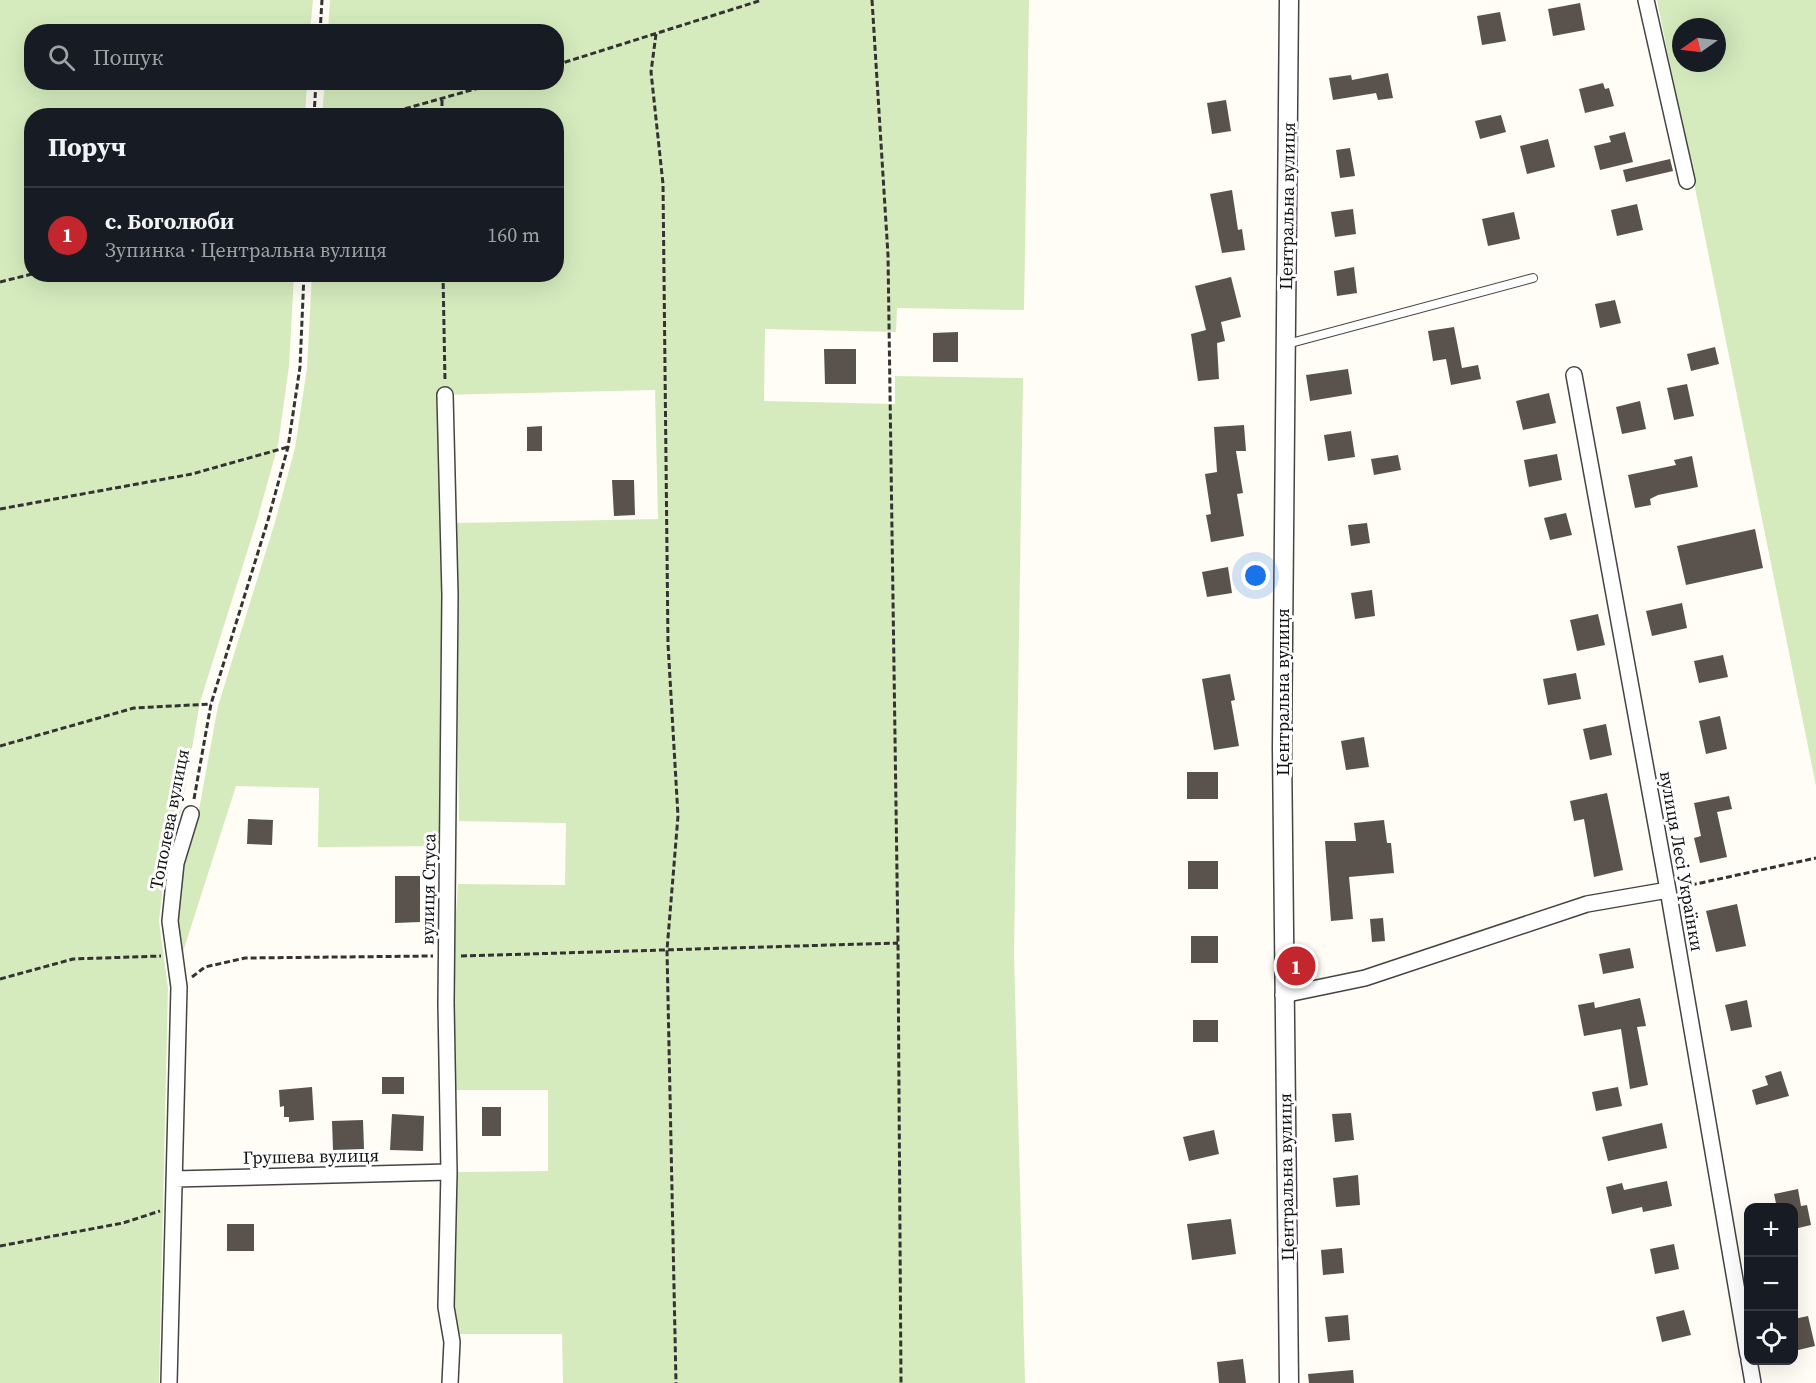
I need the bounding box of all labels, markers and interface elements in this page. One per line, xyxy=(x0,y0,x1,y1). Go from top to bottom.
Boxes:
north arrow xyxy=(1672,18,1726,72)
search box xyxy=(24,24,564,90)
icon: search xyxy=(45,41,78,74)
text: Пошук xyxy=(93,42,164,72)
street label: Центральна вулиця xyxy=(1273,122,1301,290)
text: Поруч xyxy=(48,129,126,165)
text: с. Боголюби xyxy=(105,206,234,236)
text: 1 xyxy=(62,221,73,249)
text: 160 m xyxy=(487,221,540,249)
text: Зупинка · Центральна вулиця xyxy=(105,236,387,264)
your location xyxy=(1241,561,1270,590)
street label: Центральна вулиця xyxy=(1270,608,1295,776)
street label: Тополева вулиця xyxy=(143,747,195,891)
street label: вулиця Лесі Українки xyxy=(1654,769,1710,953)
street label: вулиця Стуса xyxy=(415,832,441,945)
pin: 1 xyxy=(1276,944,1316,988)
street label: Центральна вулиця xyxy=(1272,1093,1300,1261)
street label: Грушева вулиця xyxy=(243,1142,379,1170)
map controls xyxy=(1744,1203,1798,1365)
button: + xyxy=(1744,1203,1798,1257)
button: − xyxy=(1744,1257,1798,1311)
button: locate xyxy=(1744,1311,1798,1365)

